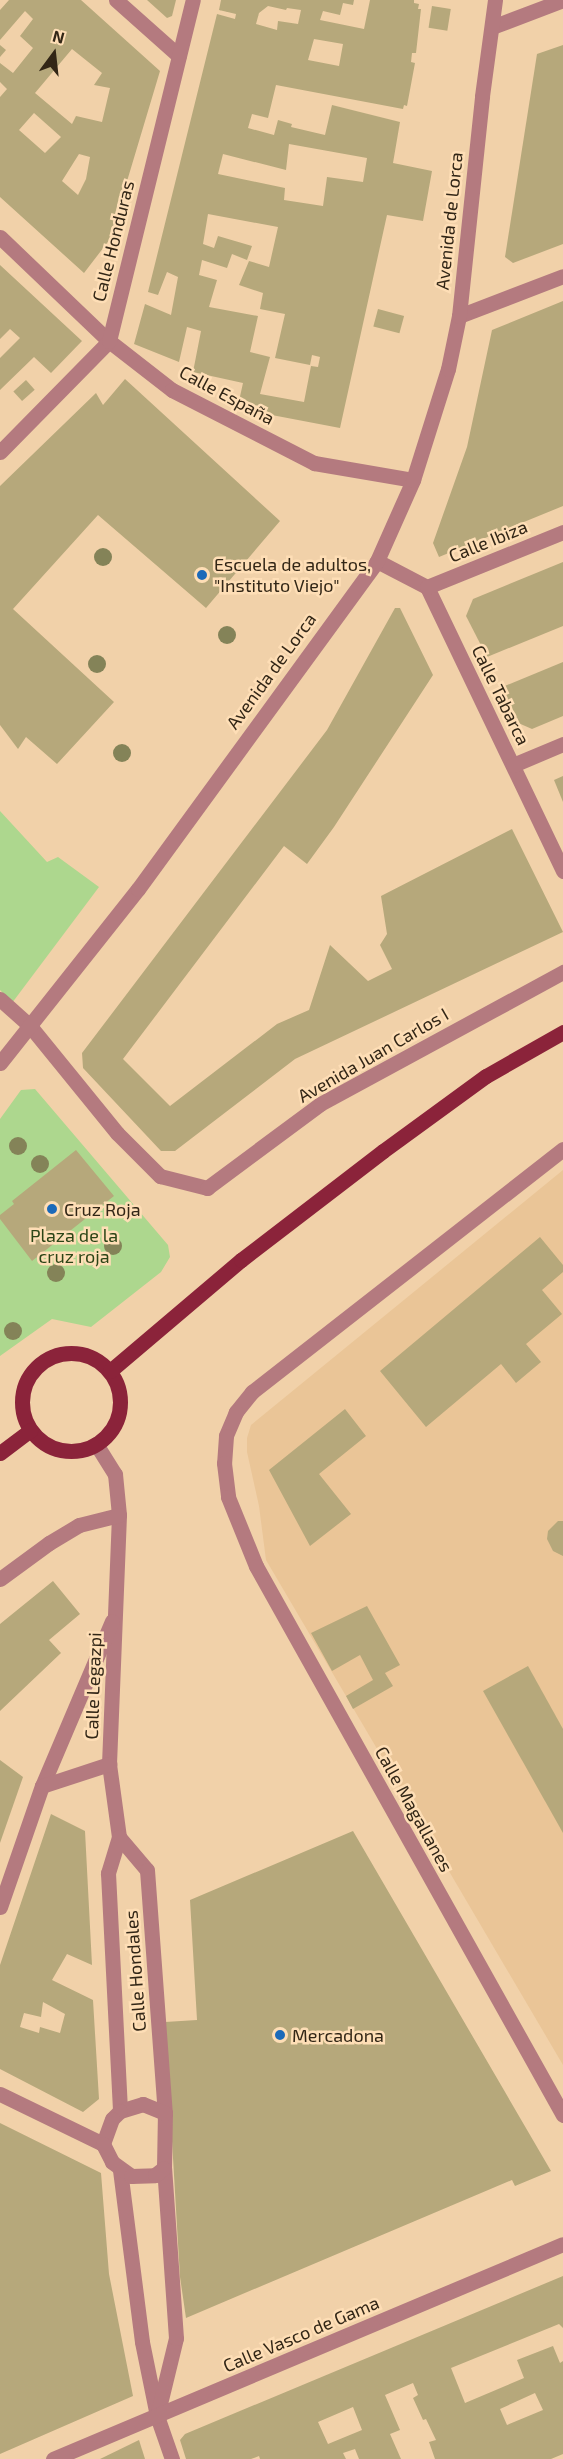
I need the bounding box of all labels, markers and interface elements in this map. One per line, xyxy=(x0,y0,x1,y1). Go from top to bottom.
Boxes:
north arrow xyxy=(24,24,84,84)
text: N xyxy=(51,25,67,47)
street label: Avenida de Lorca xyxy=(431,151,467,291)
street label: Calle Honduras xyxy=(88,178,138,304)
street label: Calle España xyxy=(176,361,278,429)
street label: Calle Ibiza xyxy=(445,515,531,567)
place label: Escuela de adultos, "Instituto Viejo" xyxy=(214,554,371,596)
marker: Escuela de adultos, "Instituto Viejo" xyxy=(195,568,209,582)
street label: Avenida de Lorca xyxy=(222,609,320,733)
street label: Calle Tabarca xyxy=(467,641,535,749)
street label: Avenida Juan Carlos I xyxy=(294,1003,452,1107)
place label: Cruz Roja xyxy=(64,1198,141,1220)
marker: Cruz Roja xyxy=(45,1202,59,1216)
park label: Plaza de la cruz roja xyxy=(30,1225,118,1268)
street label: Calle Legazpi xyxy=(80,1632,106,1740)
street label: Calle Magallanes xyxy=(371,1743,457,1875)
street label: Calle Hondales xyxy=(120,1910,150,2032)
place label: Mercadona xyxy=(292,2024,384,2046)
marker: Mercadona xyxy=(273,2028,287,2042)
street label: Calle Vasco de Gama xyxy=(220,2291,382,2377)

